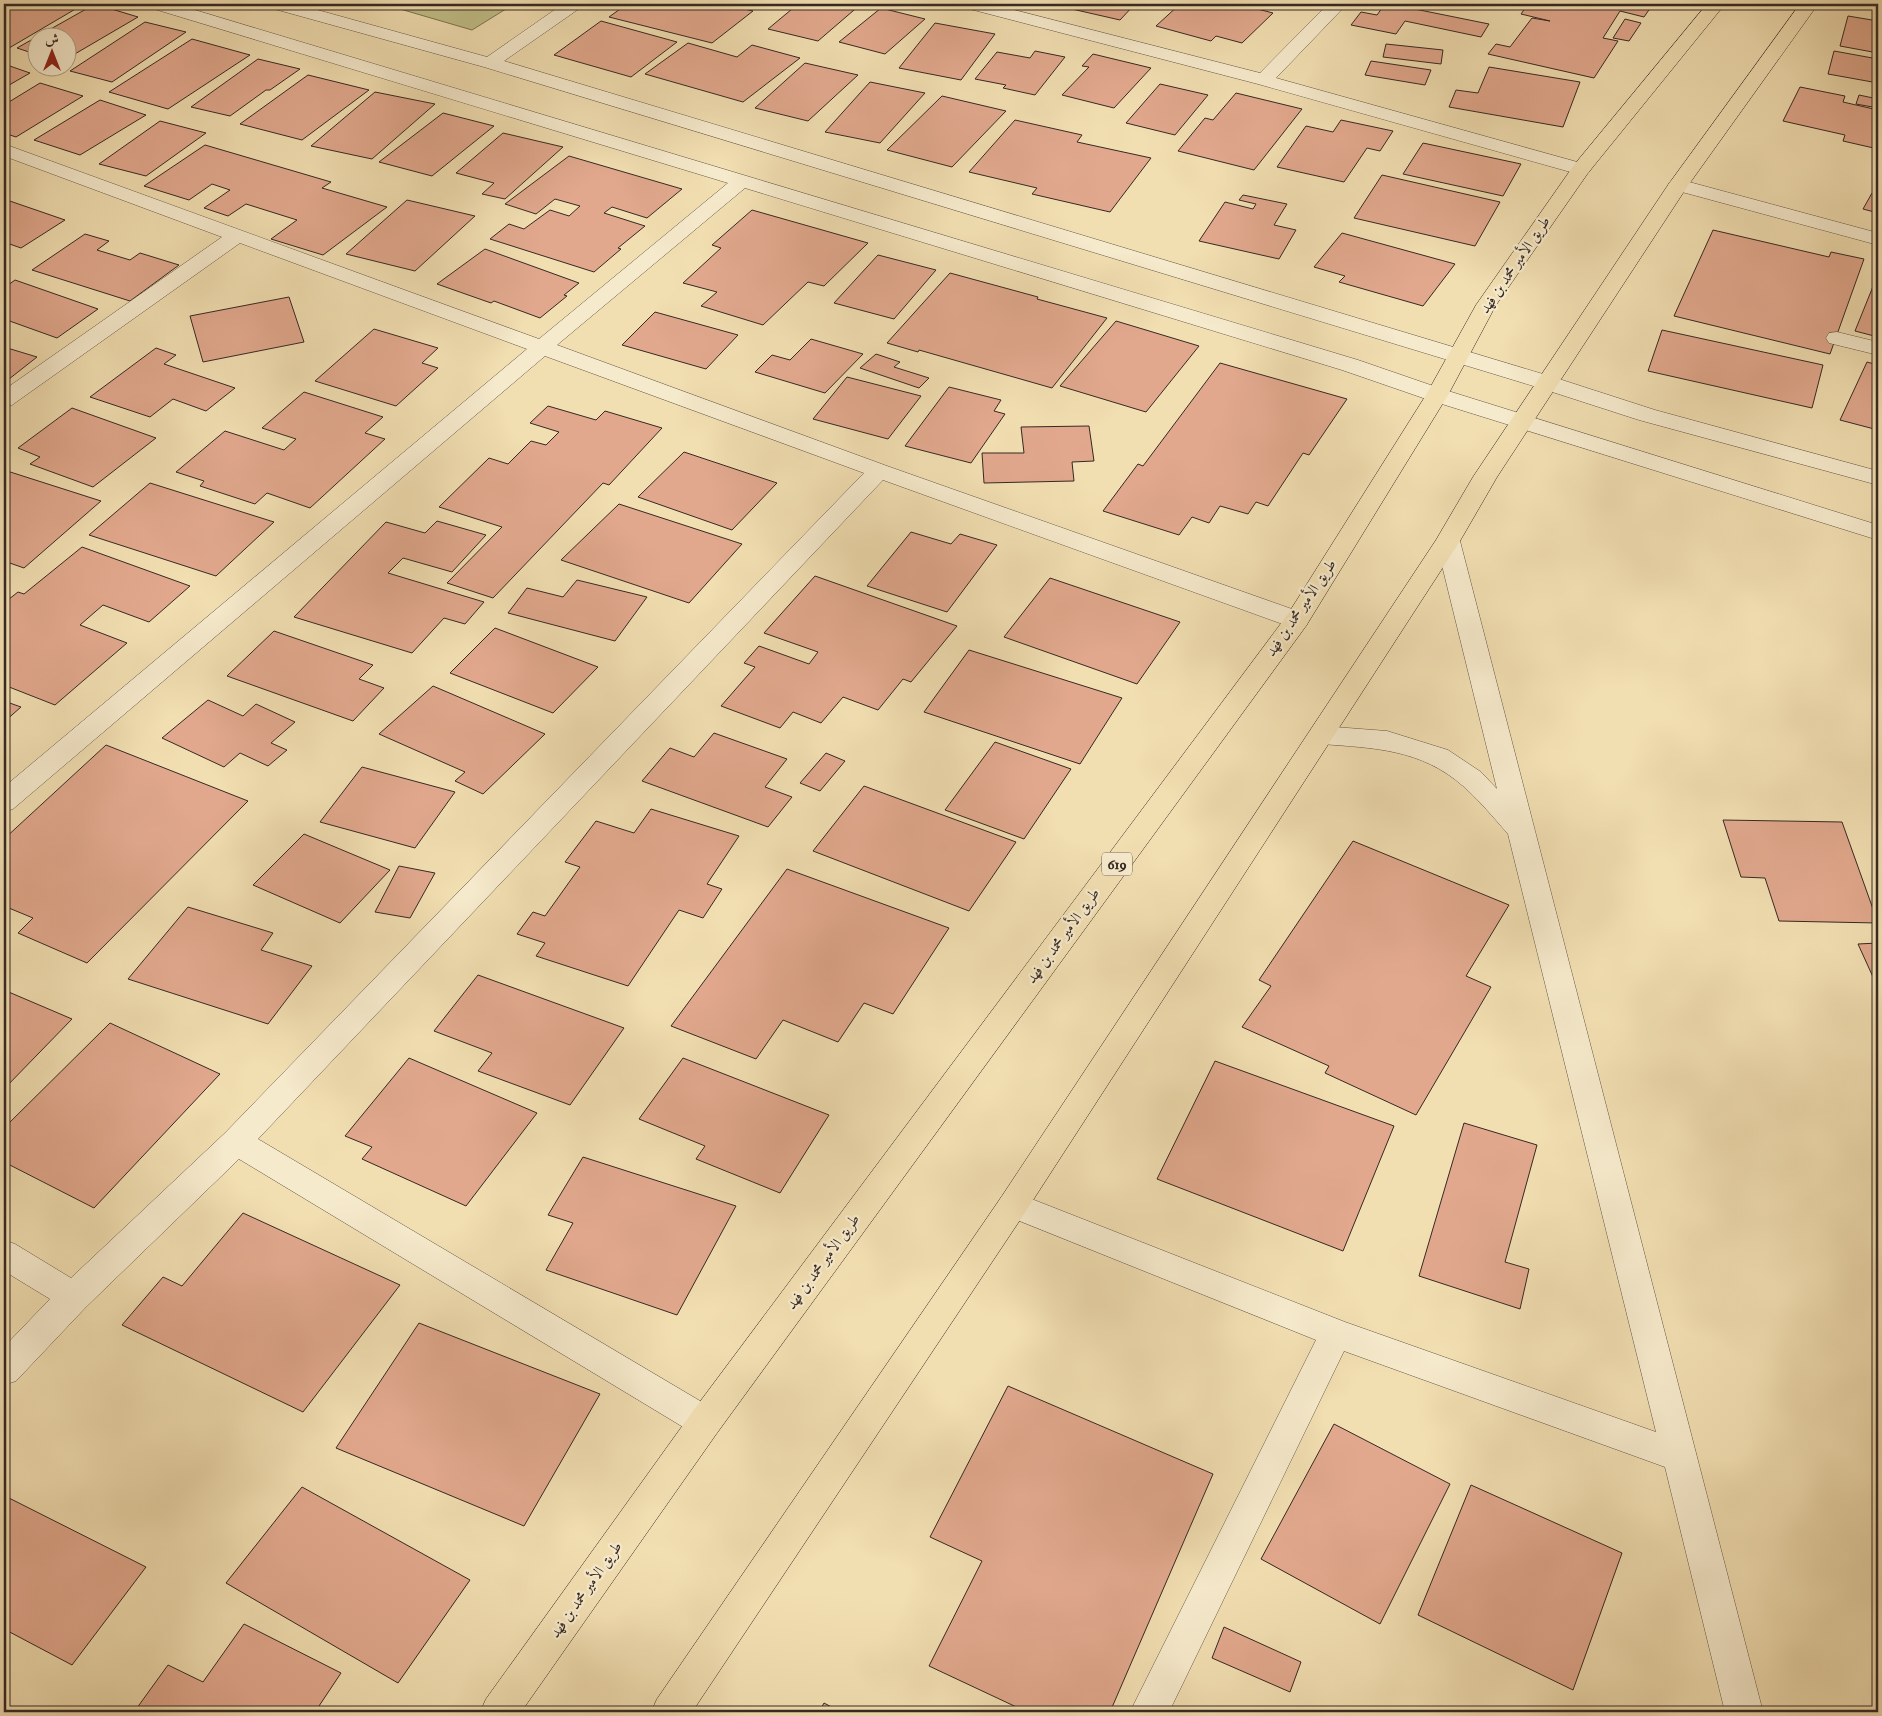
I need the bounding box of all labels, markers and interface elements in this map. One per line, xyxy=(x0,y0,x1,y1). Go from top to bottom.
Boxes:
north arrow xyxy=(28,28,78,78)
text: ش xyxy=(45,31,59,48)
street label: طريق الأمير محمد بن فهد xyxy=(1474,211,1555,317)
street label: طريق الأمير محمد بن فهد xyxy=(1260,554,1341,660)
road number: 619 xyxy=(1102,852,1132,876)
street label: طريق الأمير محمد بن فهد xyxy=(1020,883,1104,988)
street label: طريق الأمير محمد بن فهد xyxy=(780,1209,864,1314)
street label: طريق الأمير محمد بن فهد xyxy=(544,1537,626,1642)

